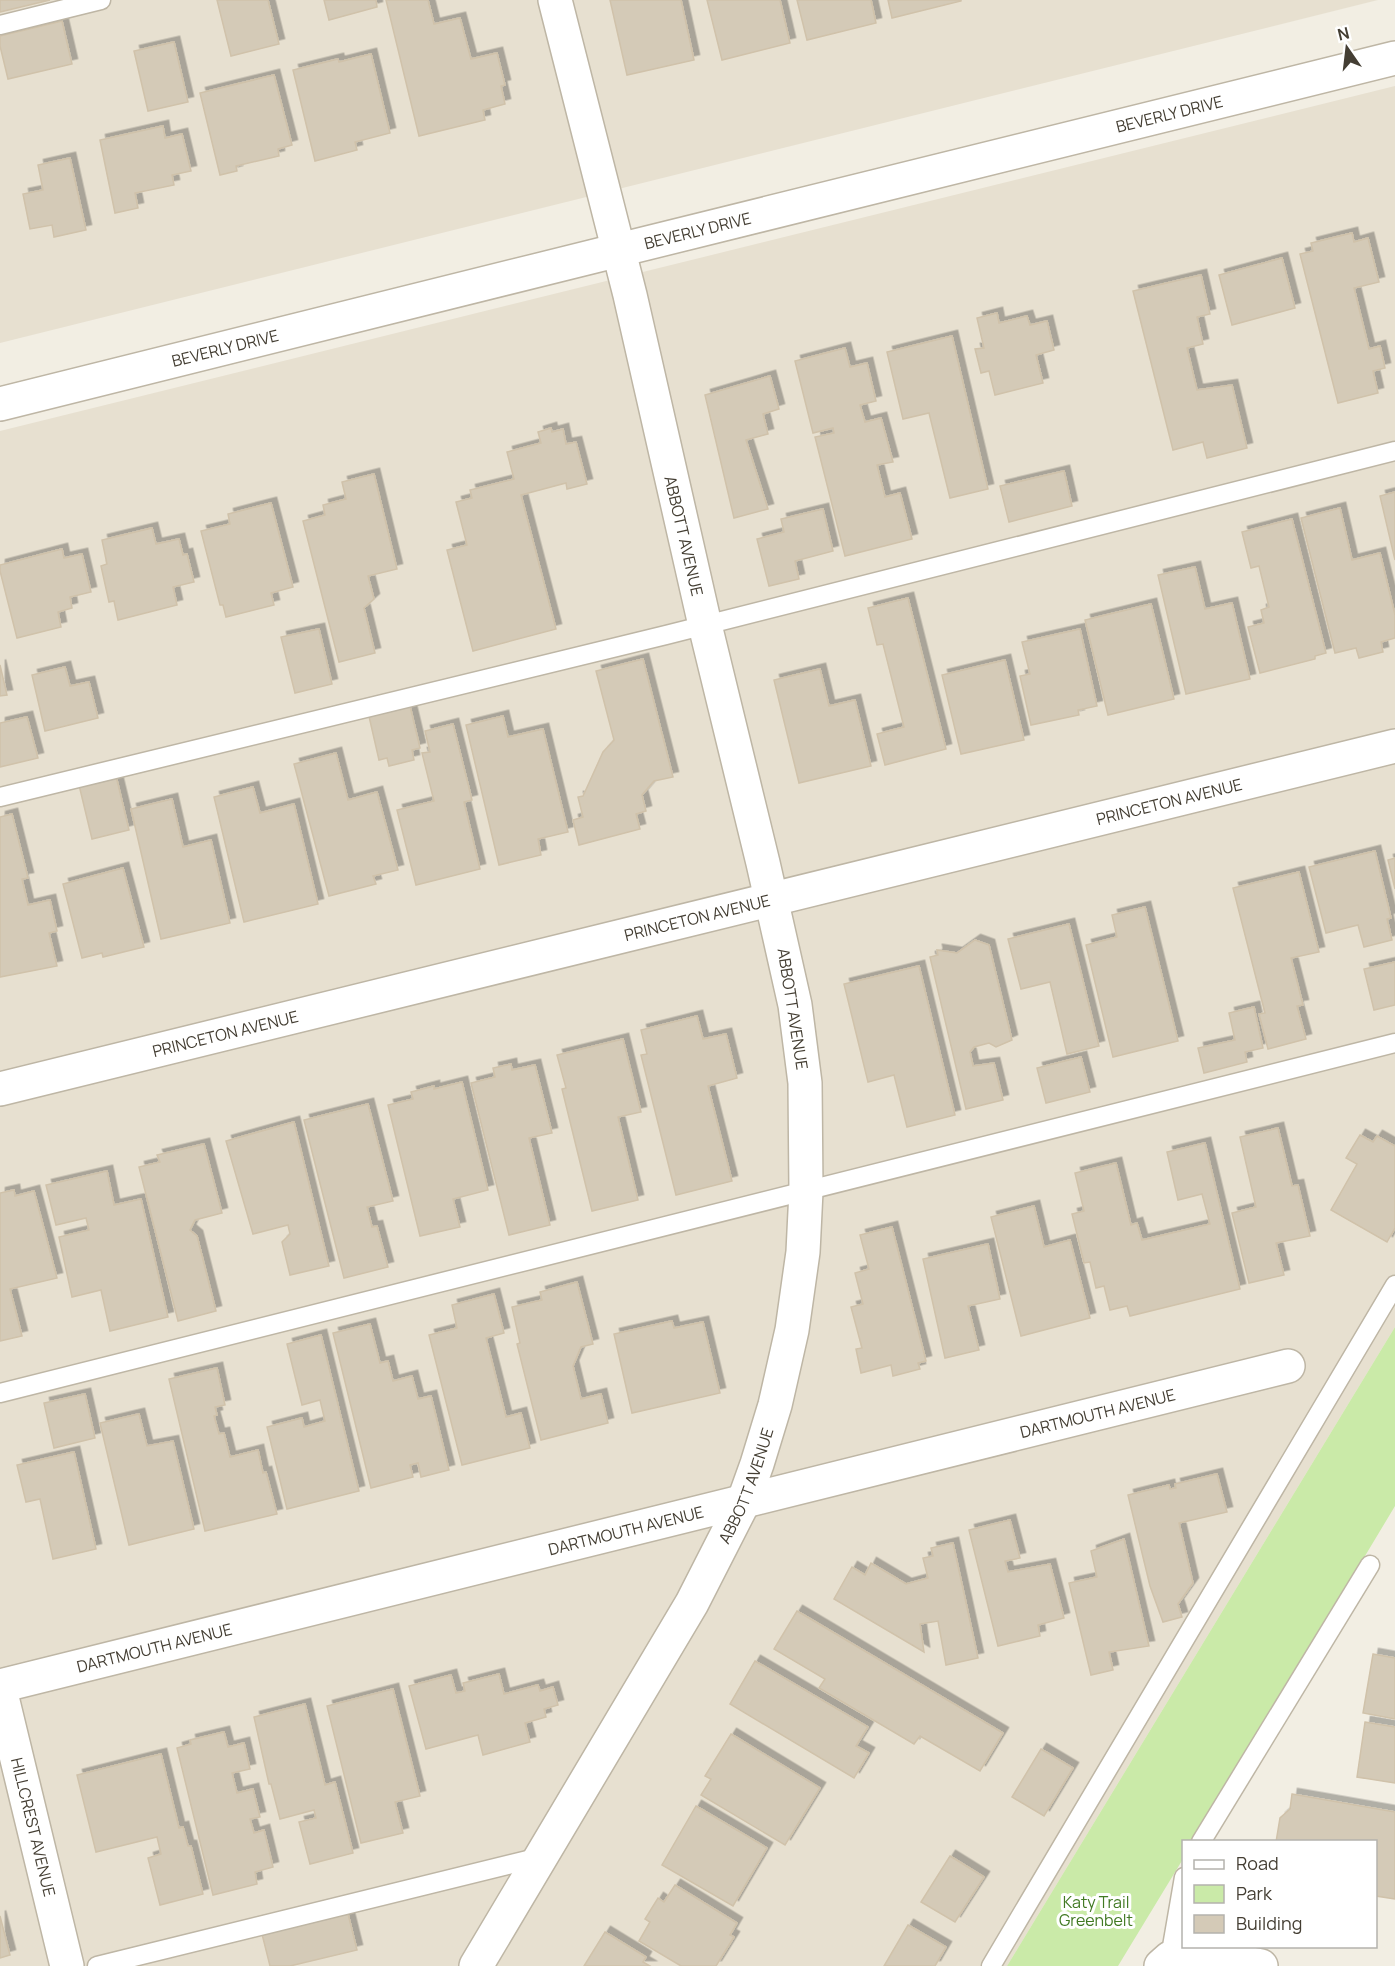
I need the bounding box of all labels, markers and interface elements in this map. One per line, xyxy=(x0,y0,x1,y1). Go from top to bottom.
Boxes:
north arrow xyxy=(1317,18,1377,78)
text: N xyxy=(1335,21,1352,46)
street label: BEVERLY DRIVE xyxy=(1114,90,1225,138)
street label: BEVERLY DRIVE xyxy=(642,207,753,254)
street label: BEVERLY DRIVE xyxy=(169,324,281,372)
street label: ABBOTT AVENUE xyxy=(659,474,709,598)
street label: PRINCETON AVENUE xyxy=(1094,773,1244,830)
street label: PRINCETON AVENUE xyxy=(622,889,772,946)
street label: ABBOTT AVENUE xyxy=(773,947,813,1071)
street label: PRINCETON AVENUE xyxy=(150,1005,300,1062)
street label: DARTMOUTH AVENUE xyxy=(1018,1383,1178,1443)
street label: ABBOTT AVENUE xyxy=(713,1425,778,1547)
street label: DARTMOUTH AVENUE xyxy=(546,1501,706,1560)
street label: DARTMOUTH AVENUE xyxy=(74,1618,234,1678)
street label: HILLCREST AVENUE xyxy=(6,1755,61,1899)
legend xyxy=(1182,1840,1377,1948)
text: Road xyxy=(1236,1851,1279,1875)
text: Park xyxy=(1236,1881,1273,1905)
park label: Katy Trail Greenbelt xyxy=(1059,1891,1133,1931)
text: Building xyxy=(1236,1911,1302,1935)

